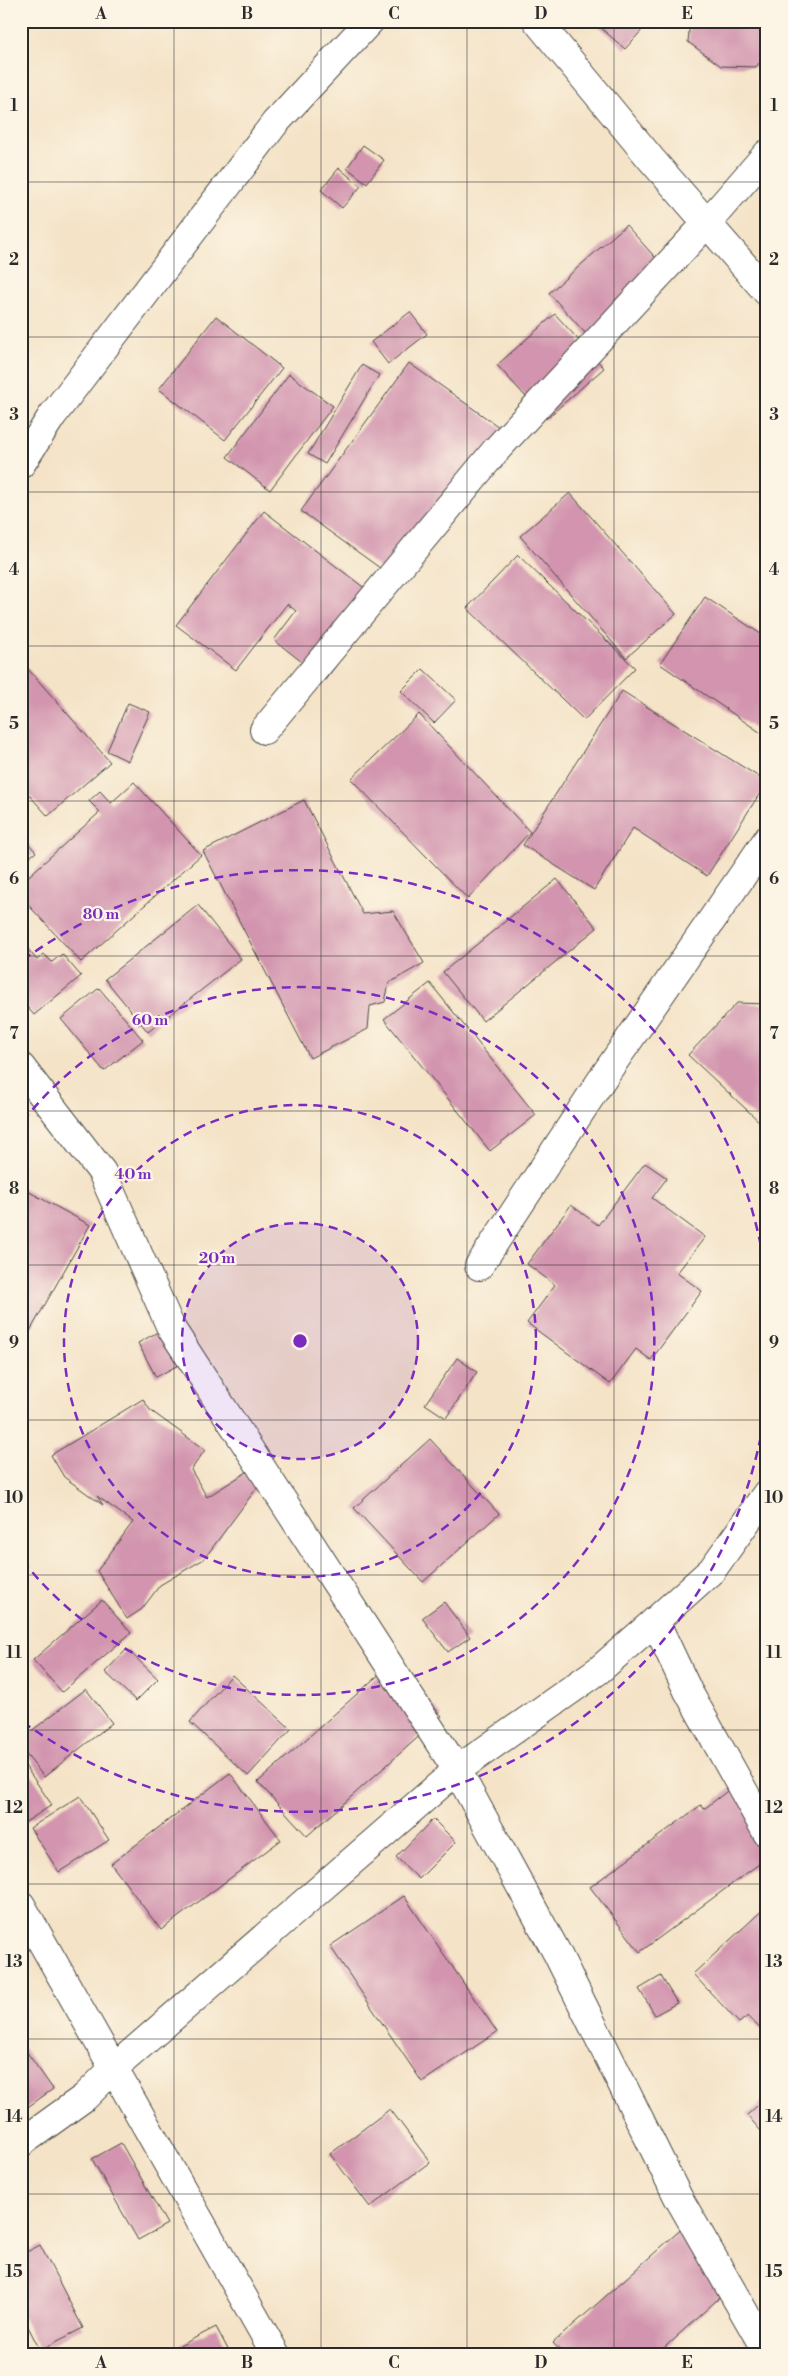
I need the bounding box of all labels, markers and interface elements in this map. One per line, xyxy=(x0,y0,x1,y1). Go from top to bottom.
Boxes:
text: A xyxy=(94,4,107,24)
text: B xyxy=(241,4,253,24)
text: C xyxy=(388,4,400,24)
text: D xyxy=(535,4,548,24)
text: E xyxy=(681,4,693,24)
text: 1 xyxy=(10,96,18,116)
text: 1 xyxy=(770,96,778,116)
text: 2 xyxy=(9,250,19,270)
text: 2 xyxy=(769,250,779,270)
text: 3 xyxy=(9,405,19,425)
text: 3 xyxy=(769,405,779,425)
text: 4 xyxy=(9,560,20,580)
text: 4 xyxy=(769,560,780,580)
text: 5 xyxy=(9,714,19,734)
text: 5 xyxy=(769,714,779,734)
text: 6 xyxy=(9,869,19,889)
text: 6 xyxy=(769,869,779,889)
text: 80 m xyxy=(83,905,120,924)
text: 60 m xyxy=(132,1011,169,1030)
text: 7 xyxy=(9,1024,19,1044)
text: 7 xyxy=(769,1024,779,1044)
text: 40 m xyxy=(114,1165,152,1184)
text: 8 xyxy=(9,1179,19,1199)
text: 8 xyxy=(769,1179,779,1199)
text: 20 m xyxy=(199,1249,236,1268)
centre of rings xyxy=(291,1332,309,1350)
text: 9 xyxy=(9,1333,19,1353)
text: 9 xyxy=(769,1333,779,1353)
text: 10 xyxy=(5,1488,23,1508)
text: 10 xyxy=(765,1488,783,1508)
text: 11 xyxy=(6,1643,22,1663)
text: 11 xyxy=(766,1643,782,1663)
text: 12 xyxy=(5,1798,23,1818)
text: 12 xyxy=(765,1798,783,1818)
text: 13 xyxy=(5,1952,23,1972)
text: 13 xyxy=(765,1952,783,1972)
text: 14 xyxy=(5,2107,23,2127)
text: 14 xyxy=(765,2107,783,2127)
text: 15 xyxy=(5,2262,23,2282)
text: 15 xyxy=(765,2262,783,2282)
text: A xyxy=(94,2353,107,2373)
text: B xyxy=(241,2353,253,2373)
text: C xyxy=(388,2353,400,2373)
text: D xyxy=(535,2353,548,2373)
text: E xyxy=(681,2353,693,2373)

